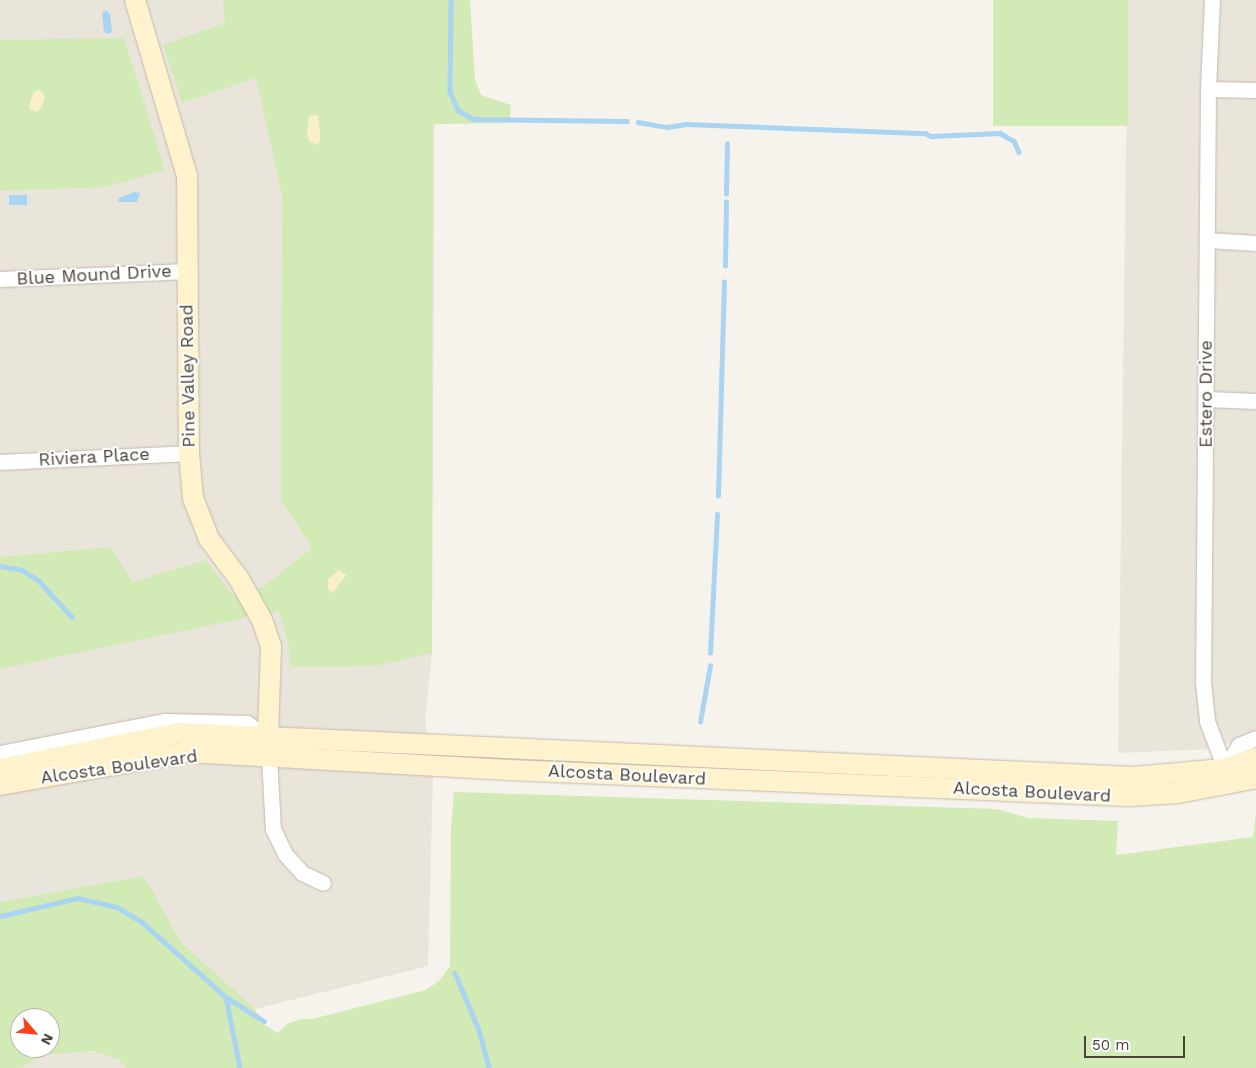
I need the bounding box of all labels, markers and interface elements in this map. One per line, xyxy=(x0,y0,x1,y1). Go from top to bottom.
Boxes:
street label: Blue Mound Drive xyxy=(16,260,172,290)
street label: Pine Valley Road xyxy=(176,304,200,448)
street label: Estero Drive xyxy=(1195,340,1217,448)
street label: Riviera Place xyxy=(38,443,150,471)
street label: Alcosta Boulevard xyxy=(39,745,199,789)
street label: Alcosta Boulevard xyxy=(547,760,707,790)
street label: Alcosta Boulevard xyxy=(952,777,1112,807)
north arrow xyxy=(10,1008,60,1058)
scale bar xyxy=(1086,1026,1187,1058)
text: N xyxy=(38,1031,57,1048)
text: 50 m xyxy=(1092,1036,1129,1054)

